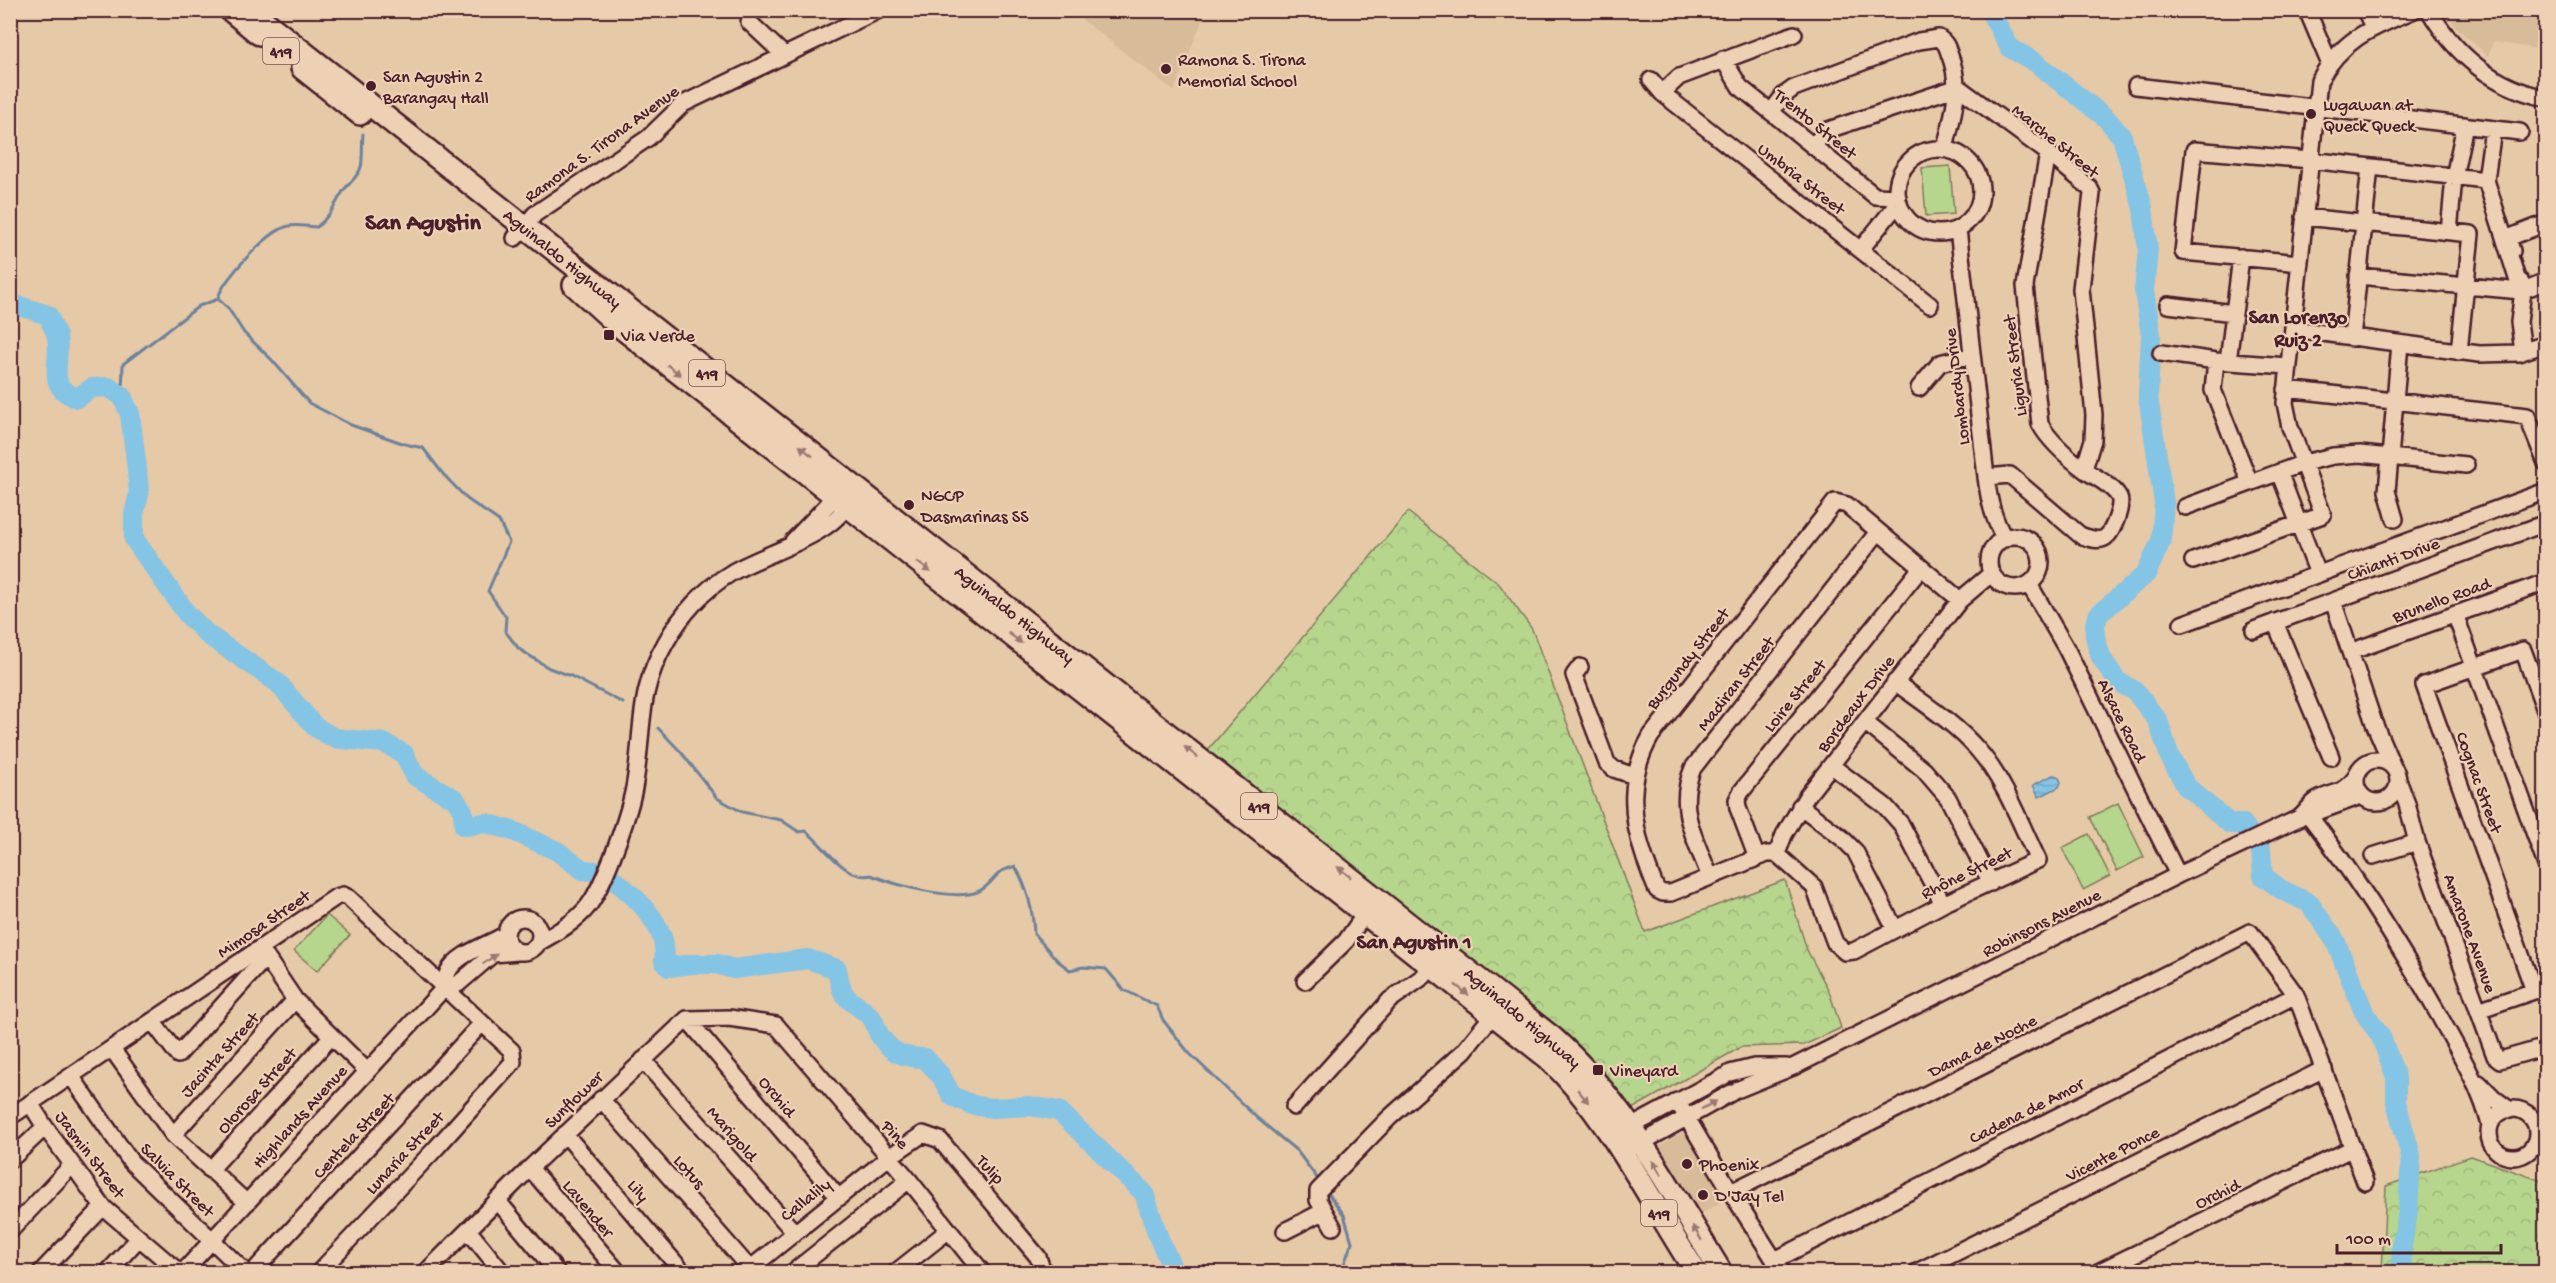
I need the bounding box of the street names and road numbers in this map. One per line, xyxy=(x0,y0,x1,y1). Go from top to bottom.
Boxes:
road number: 419 xyxy=(263,38,299,64)
street label: Ramona S. Tirona Avenue xyxy=(521,81,684,208)
street label: Trento Street xyxy=(1768,85,1861,166)
street label: Marche Street xyxy=(2007,100,2104,185)
street label: Umbria Street xyxy=(1753,139,1850,222)
street label: Aguinaldo Highway xyxy=(498,206,625,314)
street label: Liguria Street xyxy=(2000,312,2033,417)
street label: Lombardy Drive xyxy=(1941,326,1976,446)
road number: 419 xyxy=(689,360,725,386)
street label: Chianti Drive xyxy=(2345,534,2444,587)
street label: Aguinaldo Highway xyxy=(949,563,1078,670)
street label: Brunello Road xyxy=(2389,573,2495,629)
street label: Burgundy Street xyxy=(1642,603,1736,715)
street label: Madiran Street xyxy=(1694,632,1781,736)
street label: Bordeaux Drive xyxy=(1813,651,1901,758)
street label: Loire Street xyxy=(1760,655,1833,737)
street label: Alsace Road xyxy=(2092,676,2151,768)
street label: Cognac Street xyxy=(2450,729,2506,838)
road number: 419 xyxy=(1241,793,1277,819)
street label: Rhône Street xyxy=(1918,842,2017,905)
street label: Amarone Avenue xyxy=(2437,871,2500,997)
street label: Mimosa Street xyxy=(214,885,316,964)
street label: Robinsons Avenue xyxy=(1979,885,2106,963)
street label: Aguinaldo Highway xyxy=(1458,964,1584,1074)
street label: Jacinta Street xyxy=(177,1007,266,1103)
street label: Dama de Noche xyxy=(1924,1011,2042,1084)
street label: Olorosa Street xyxy=(214,1043,303,1139)
street label: Highlands Avenue xyxy=(249,1061,353,1174)
street label: Sunflower xyxy=(541,1066,610,1134)
street label: Orchid xyxy=(753,1073,800,1124)
street label: Cadena de Amor xyxy=(1966,1074,2089,1150)
street label: Centela Street xyxy=(309,1088,401,1184)
street label: Marigold xyxy=(701,1103,762,1168)
street label: Lunaria Street xyxy=(362,1107,451,1200)
street label: Jasmin Street xyxy=(49,1108,130,1205)
street label: Pine xyxy=(875,1116,913,1155)
street label: Vicente Ponce xyxy=(2062,1122,2164,1188)
street label: Salvia Street xyxy=(135,1139,219,1223)
street label: Lotus xyxy=(668,1151,710,1195)
street label: Tulip xyxy=(970,1151,1008,1190)
street label: Callalily xyxy=(777,1175,836,1227)
street label: Orchid xyxy=(2192,1175,2245,1215)
street label: Lily xyxy=(622,1176,653,1207)
street label: Lavender xyxy=(557,1177,618,1244)
road number: 419 xyxy=(1641,1200,1677,1226)

